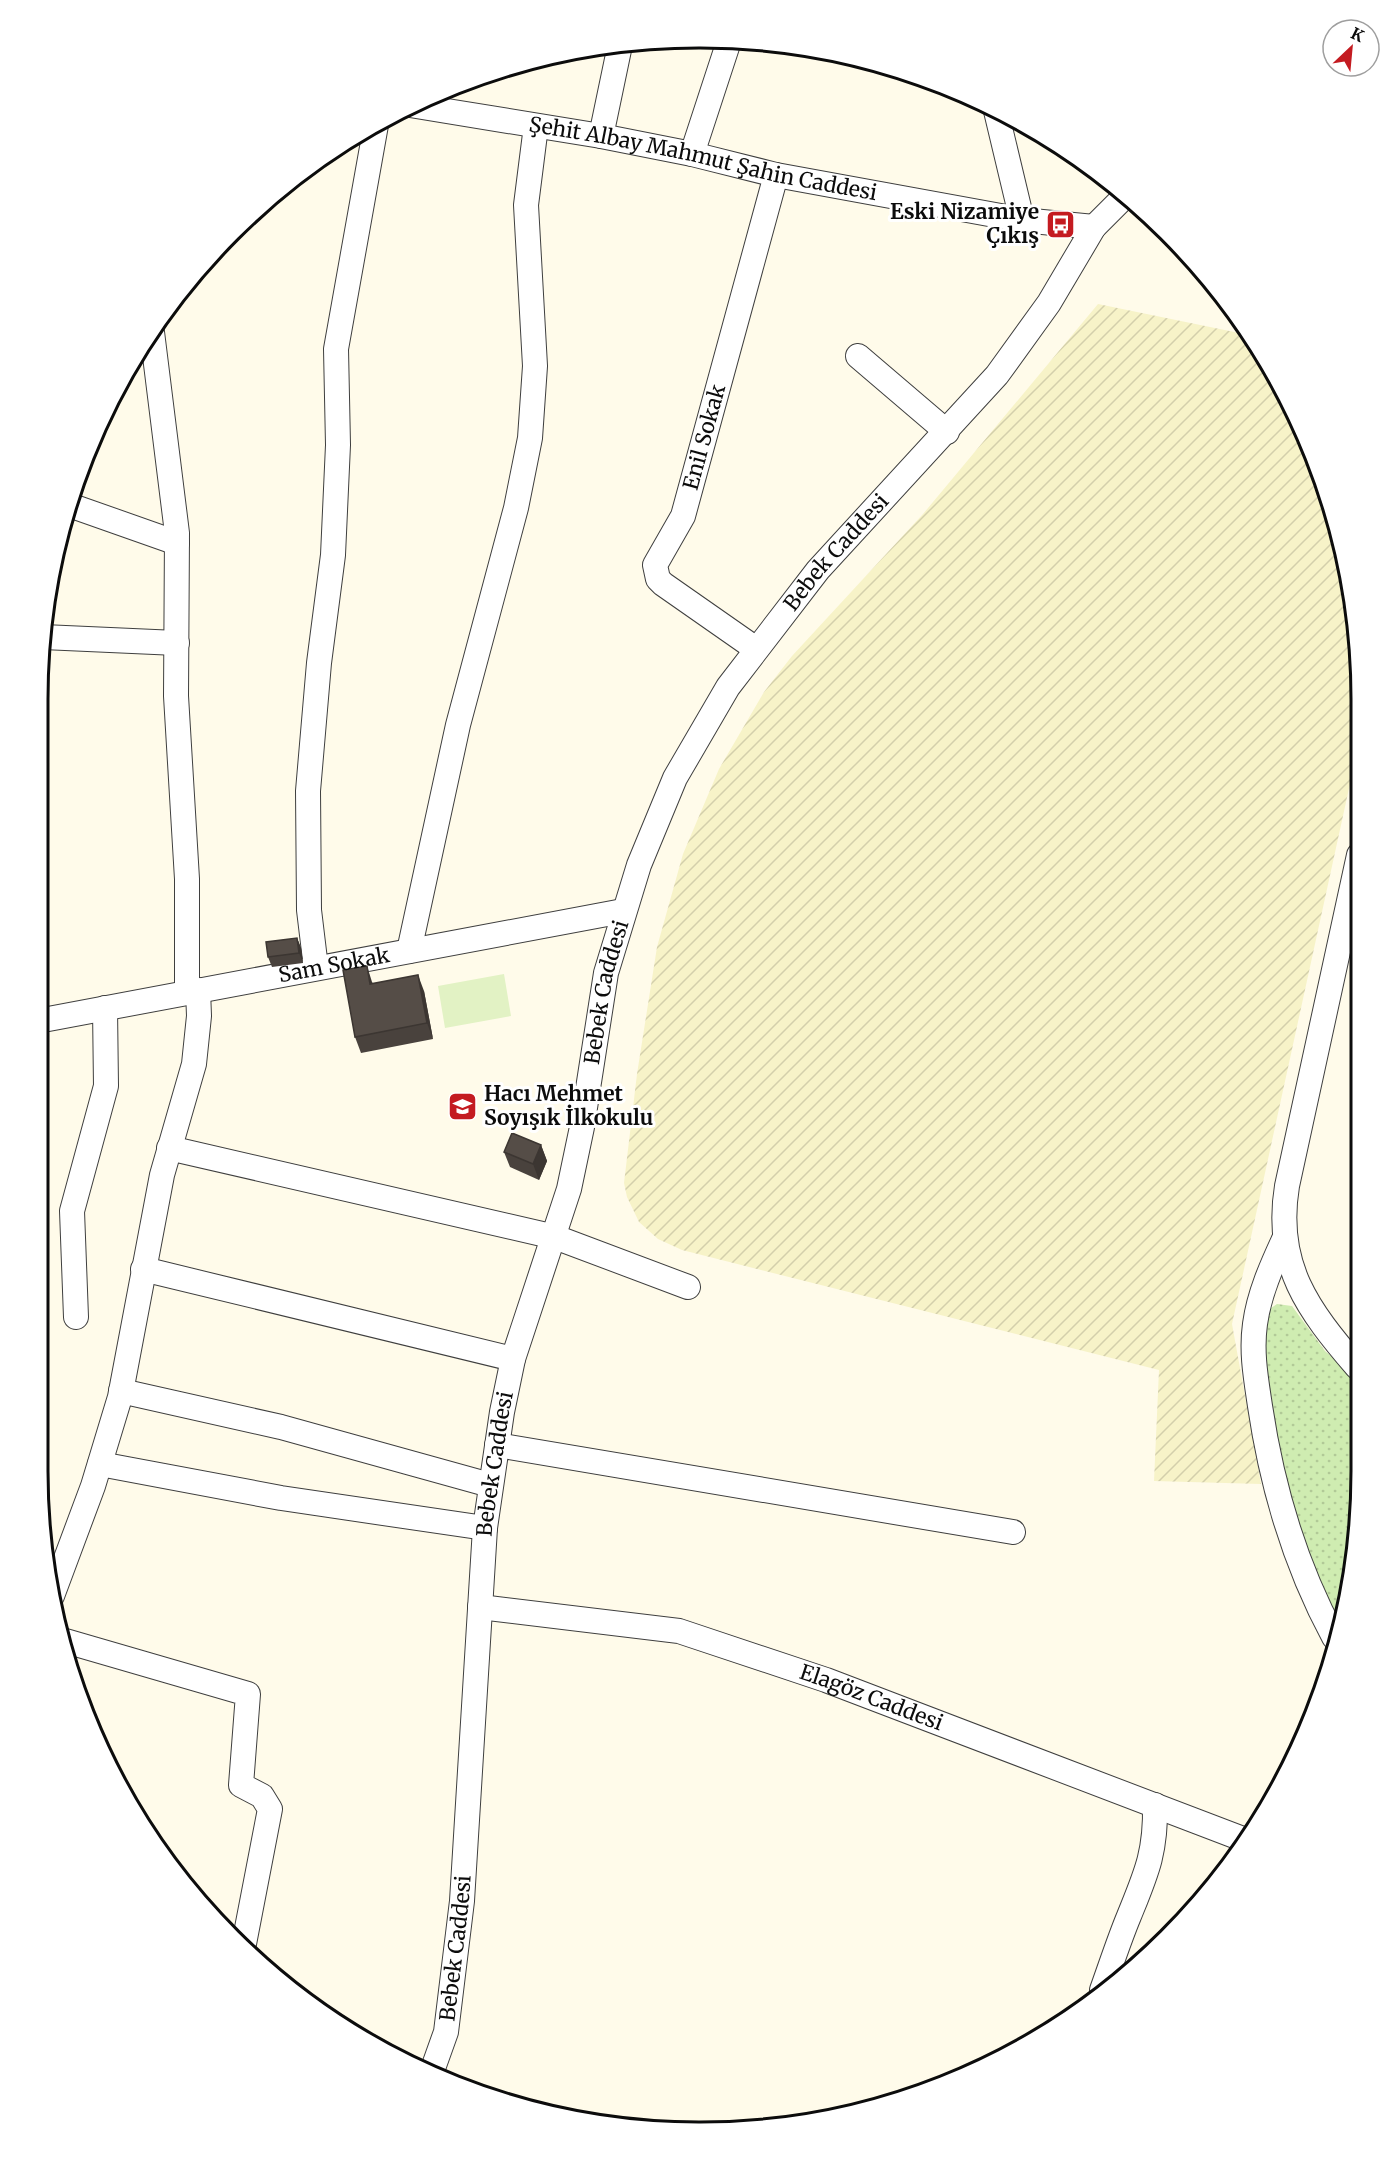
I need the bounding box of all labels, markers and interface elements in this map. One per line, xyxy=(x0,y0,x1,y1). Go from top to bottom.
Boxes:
north arrow xyxy=(1321,18,1381,78)
text: K xyxy=(1348,23,1367,46)
street label: Şehit Albay Mahmut Şahin Caddesi xyxy=(527,111,879,206)
place label: Eski Nizamiye Çıkış xyxy=(890,198,1039,249)
bus stop icon: Eski Nizamiye Çıkış xyxy=(1044,208,1076,240)
street label: Enil Sokak xyxy=(677,381,731,493)
street label: Bebek Caddesi xyxy=(777,488,894,616)
street label: Bebek Caddesi xyxy=(578,917,634,1066)
street label: Sam Sokak xyxy=(276,941,392,989)
place label: Hacı Mehmet Soyışık İlkokulu xyxy=(484,1080,653,1131)
school or university icon: Hacı Mehmet Soyışık İlkokulu xyxy=(447,1090,479,1122)
street label: Bebek Caddesi xyxy=(470,1389,519,1537)
street label: Elagöz Caddesi xyxy=(796,1658,947,1736)
street label: Bebek Caddesi xyxy=(433,1874,477,2023)

